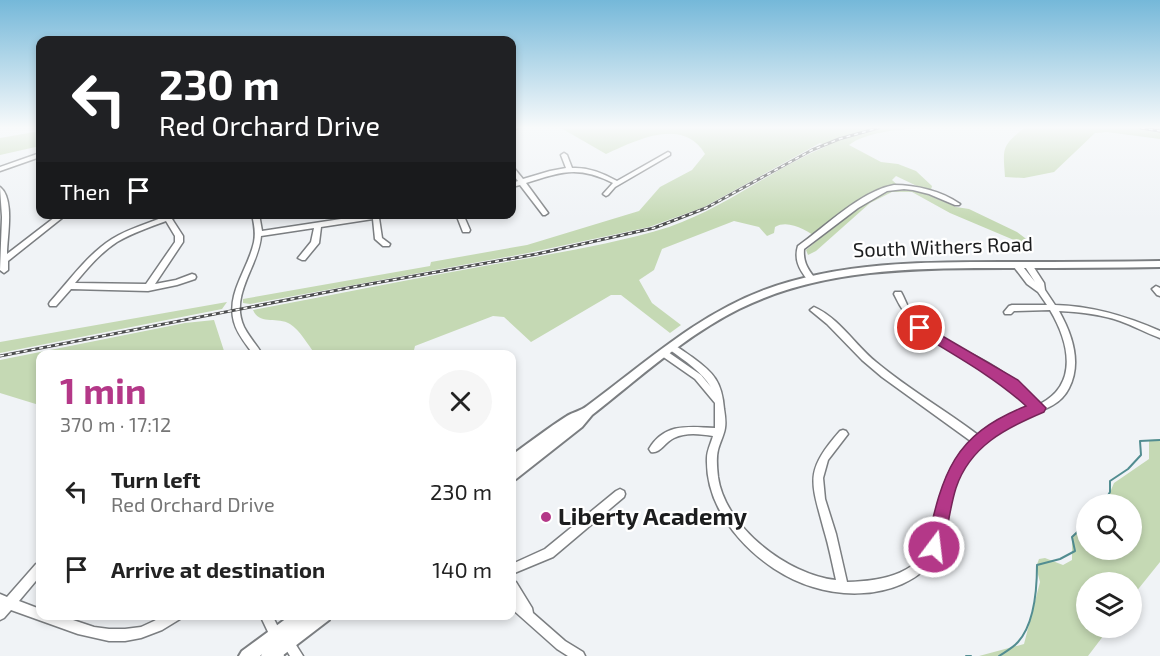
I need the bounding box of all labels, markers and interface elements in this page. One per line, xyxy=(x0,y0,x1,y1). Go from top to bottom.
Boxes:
text: 230 m xyxy=(159,58,280,108)
icon: left xyxy=(60,60,138,138)
text: Red Orchard Drive xyxy=(159,109,380,141)
icon: arrive xyxy=(122,174,155,207)
text: Then xyxy=(60,178,110,204)
street label: South Withers Road xyxy=(853,231,1033,261)
pin xyxy=(894,302,945,353)
icon: arrive xyxy=(903,311,936,344)
text: 1 min xyxy=(60,368,147,411)
button: close xyxy=(429,370,492,433)
text: 370 m · 17:12 xyxy=(60,412,171,436)
text: Turn left xyxy=(111,466,200,492)
icon: left xyxy=(60,475,93,508)
text: 230 m xyxy=(430,478,492,504)
text: Red Orchard Drive xyxy=(111,492,275,516)
map controls xyxy=(1076,494,1142,638)
button: search xyxy=(1076,494,1142,560)
place label: Liberty Academy xyxy=(558,501,748,530)
marker: Liberty Academy xyxy=(539,510,553,524)
position arrow xyxy=(902,515,966,579)
icon: arrive xyxy=(60,553,93,586)
text: Arrive at destination xyxy=(111,556,325,582)
text: 140 m xyxy=(432,556,492,582)
button: layers xyxy=(1076,572,1142,638)

